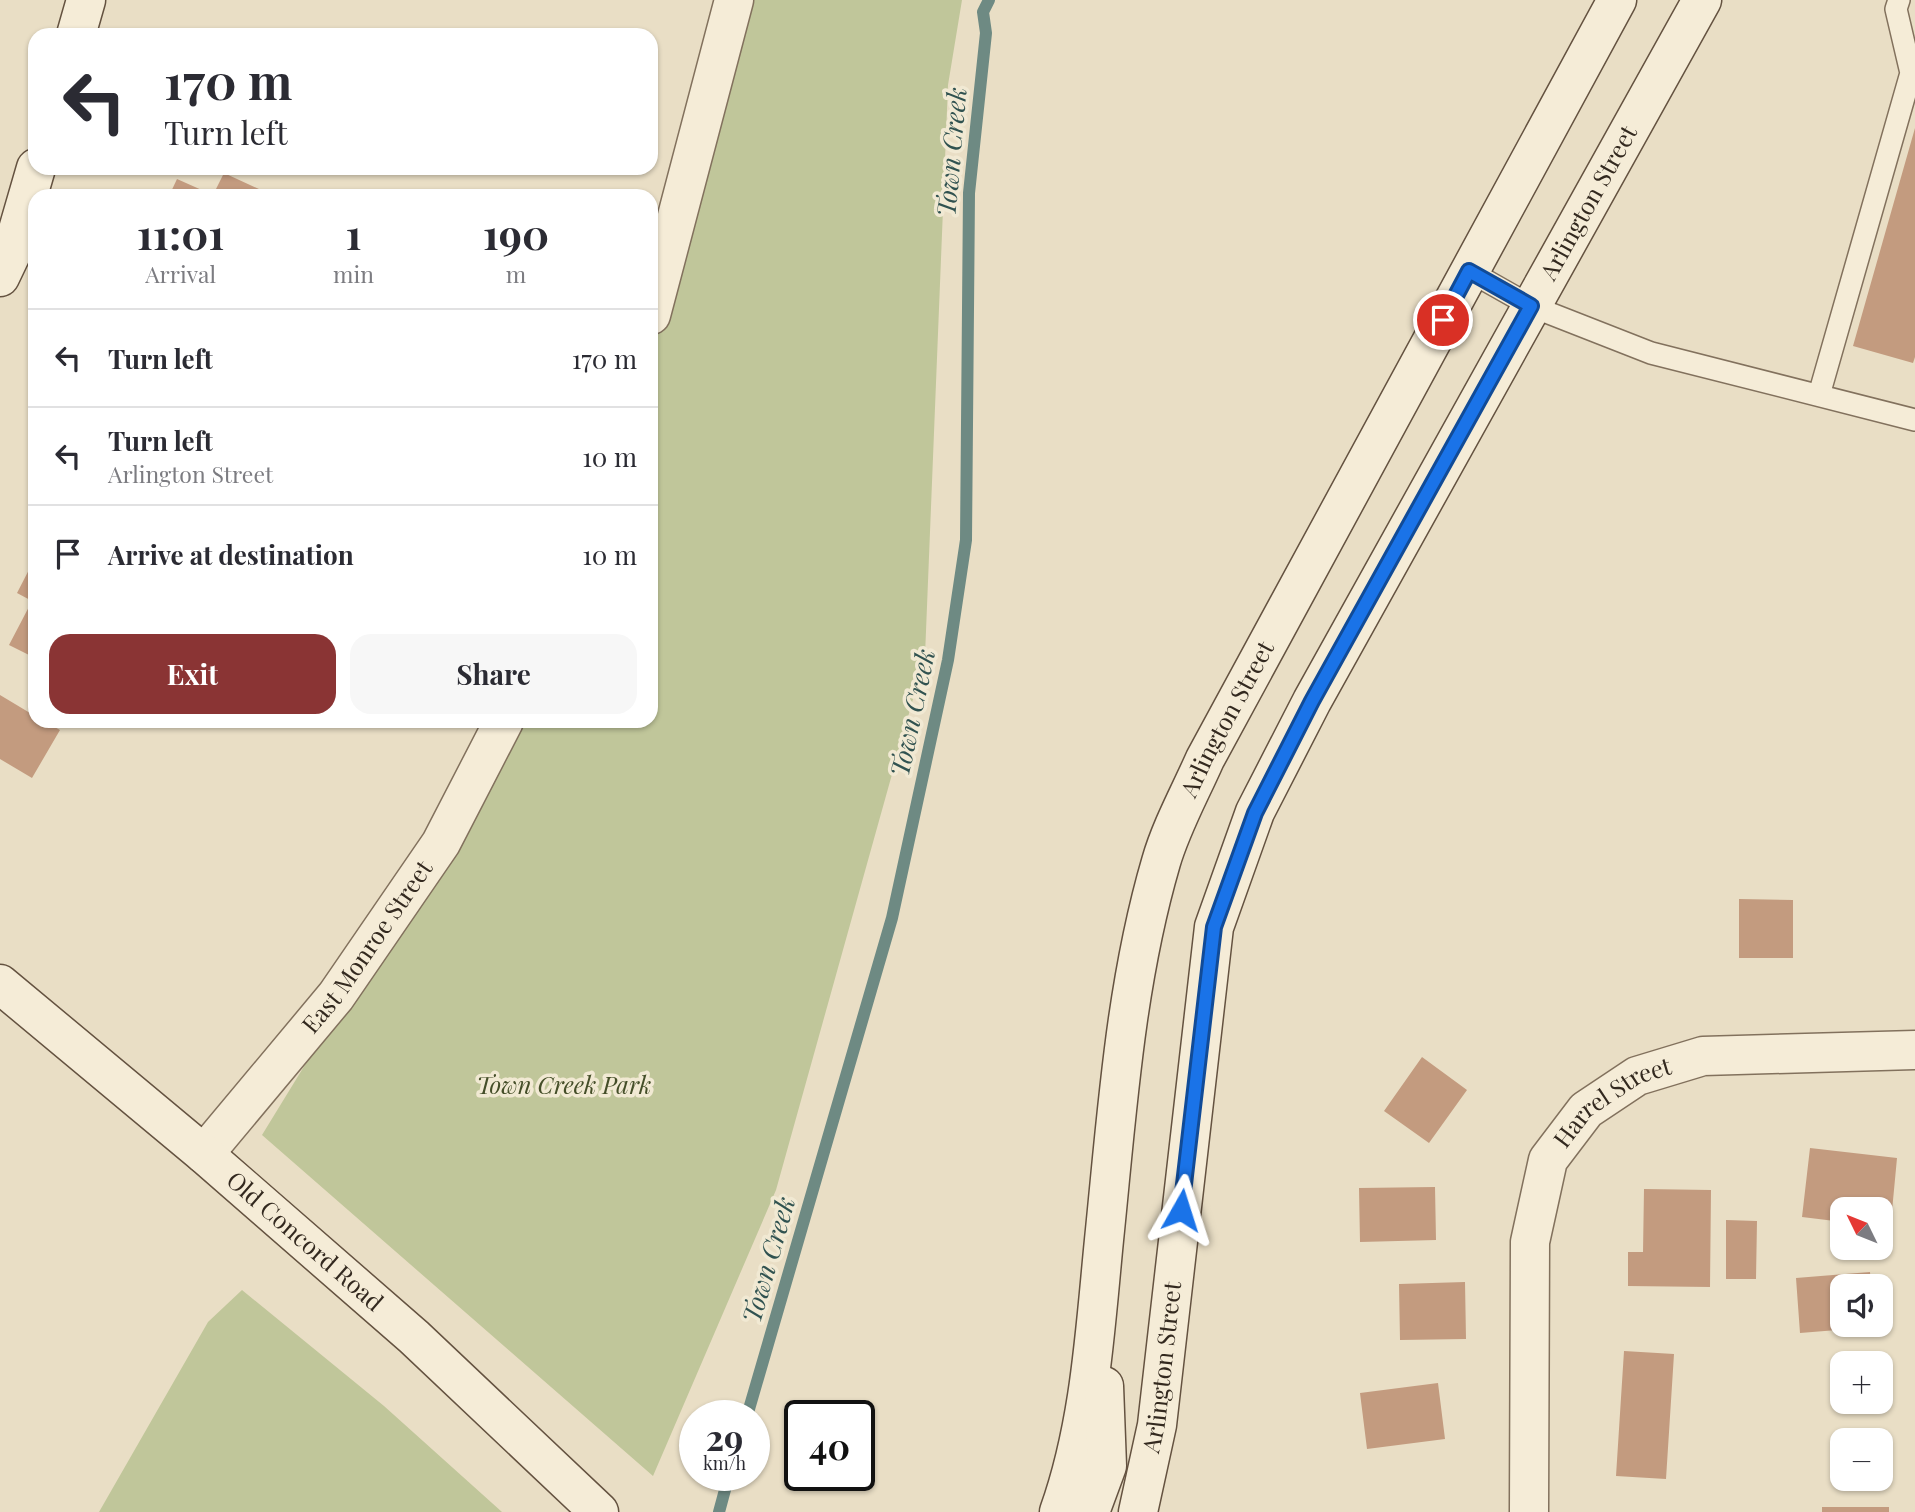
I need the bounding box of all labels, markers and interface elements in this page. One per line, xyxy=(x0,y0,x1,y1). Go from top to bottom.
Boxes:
text: 170 m xyxy=(164,47,292,112)
icon: left xyxy=(49,56,140,147)
water label: Town Creek xyxy=(927,86,974,218)
text: Turn left xyxy=(164,110,288,153)
street label: Arlington Street xyxy=(1531,118,1643,286)
text: 11:01 xyxy=(137,205,224,261)
text: 1 xyxy=(346,205,362,261)
text: 190 xyxy=(483,205,549,261)
text: Arrival xyxy=(145,258,216,289)
text: min xyxy=(333,258,374,289)
text: m xyxy=(506,258,526,289)
pin xyxy=(1413,290,1473,350)
icon: arrive xyxy=(1424,301,1462,339)
icon: left xyxy=(49,339,87,377)
text: Turn left xyxy=(108,341,213,376)
text: 170 m xyxy=(572,341,637,376)
text: Turn left xyxy=(108,423,213,458)
icon: left xyxy=(49,437,87,475)
text: 10 m xyxy=(582,439,637,474)
text: Arlington Street xyxy=(108,458,273,489)
icon: arrive xyxy=(49,535,87,573)
text: Arrive at destination xyxy=(108,537,354,572)
text: 10 m xyxy=(582,537,637,572)
button: Exit xyxy=(49,634,336,714)
button: Share xyxy=(350,634,637,714)
street label: Arlington Street xyxy=(1171,634,1280,803)
water label: Town Creek xyxy=(881,646,942,780)
street label: East Monroe Street xyxy=(294,853,439,1039)
street label: Harrel Street xyxy=(1545,1048,1675,1153)
park label: Town Creek Park xyxy=(477,1068,651,1100)
street label: Old Concord Road xyxy=(221,1163,391,1317)
position arrow xyxy=(1144,1173,1218,1247)
water label: Town Creek xyxy=(733,1192,802,1327)
north arrow xyxy=(1830,1197,1894,1260)
map controls xyxy=(1830,1197,1893,1491)
button: sound xyxy=(1830,1274,1893,1337)
street label: Arlington Street xyxy=(1133,1279,1187,1457)
button: + xyxy=(1830,1351,1893,1414)
speed limit sign: 40 xyxy=(784,1400,875,1491)
text: 29 xyxy=(706,1413,743,1460)
button: − xyxy=(1830,1428,1893,1491)
text: km/h xyxy=(703,1451,746,1475)

